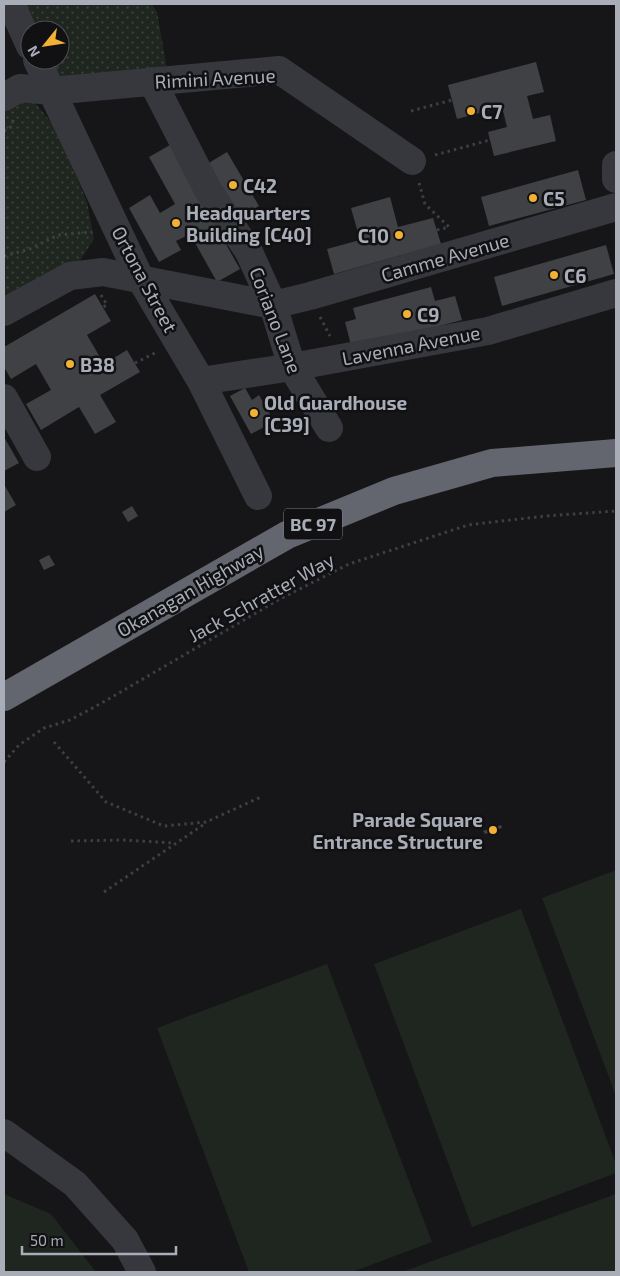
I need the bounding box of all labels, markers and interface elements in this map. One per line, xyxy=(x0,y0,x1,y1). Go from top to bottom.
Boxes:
north arrow xyxy=(20,20,70,70)
text: N xyxy=(23,43,43,60)
street label: Rimini Avenue xyxy=(154,63,276,93)
place label: C7 xyxy=(481,100,502,123)
marker: C7 xyxy=(465,105,477,117)
place label: C42 xyxy=(243,174,277,197)
marker: C42 xyxy=(227,179,239,191)
place label: C5 xyxy=(543,187,565,210)
marker: C5 xyxy=(527,192,539,204)
place label: Headquarters Building [C40] xyxy=(186,201,312,246)
marker: Headquarters Building [C40] xyxy=(170,217,182,229)
street label: Ortona Street xyxy=(107,222,183,336)
place label: C10 xyxy=(358,224,389,247)
street label: Camme Avenue xyxy=(378,228,512,286)
marker: C10 xyxy=(393,229,405,241)
street label: Coriano Lane xyxy=(245,264,307,376)
place label: C6 xyxy=(564,264,586,287)
marker: C6 xyxy=(548,269,560,281)
place label: C9 xyxy=(417,303,439,326)
marker: C9 xyxy=(401,308,413,320)
street label: Lavenna Avenue xyxy=(340,320,482,370)
place label: B38 xyxy=(80,353,115,376)
marker: B38 xyxy=(64,358,76,370)
place label: Old Guardhouse [C39] xyxy=(264,391,408,436)
marker: Old Guardhouse [C39] xyxy=(248,407,260,419)
road number: BC 97 xyxy=(284,508,342,540)
street label: Okanagan Highway xyxy=(113,539,267,641)
street label: Jack Schratter Way xyxy=(184,547,338,647)
place label: Parade Square Entrance Structure xyxy=(312,808,483,853)
marker: Parade Square Entrance Structure xyxy=(487,824,499,836)
scale bar xyxy=(22,1224,176,1256)
text: 50 m xyxy=(30,1231,64,1249)

